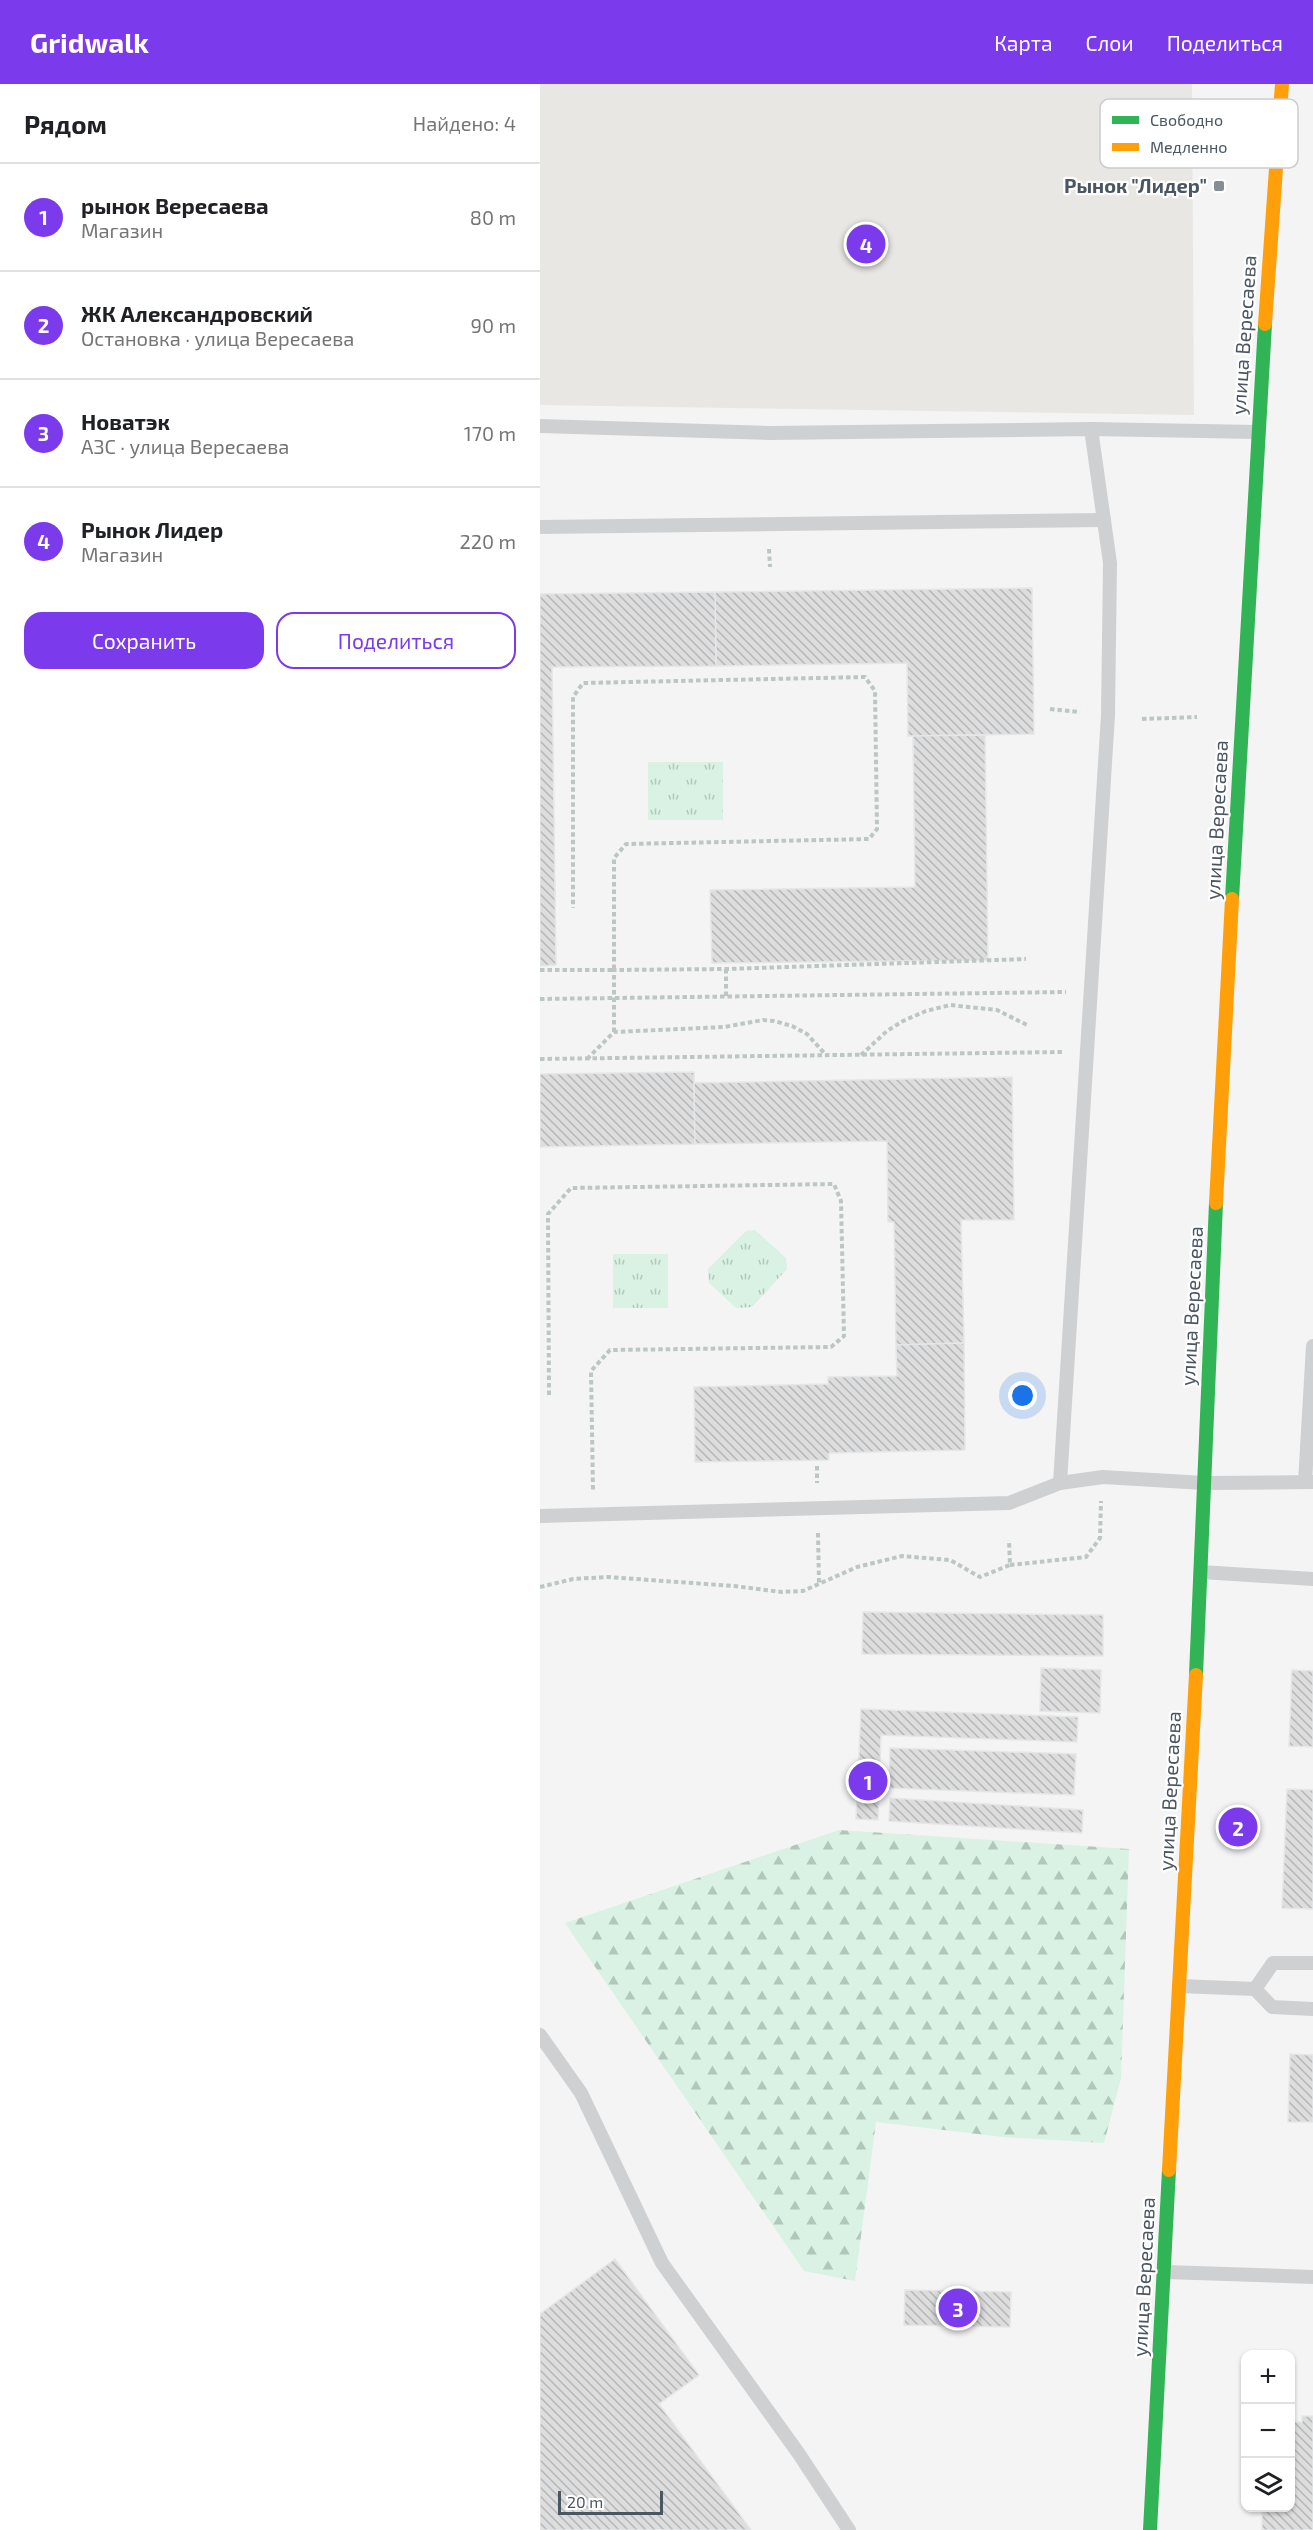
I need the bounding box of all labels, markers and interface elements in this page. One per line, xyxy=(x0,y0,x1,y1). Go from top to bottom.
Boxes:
text: Gridwalk xyxy=(30,25,149,59)
text: Карта xyxy=(994,30,1053,55)
text: Слои xyxy=(1086,30,1134,55)
text: Поделиться xyxy=(1167,30,1283,55)
legend xyxy=(1100,99,1298,168)
text: Рядом xyxy=(24,108,107,139)
text: Свободно xyxy=(1150,110,1223,129)
text: Найдено: 4 xyxy=(413,111,516,135)
text: Медленно xyxy=(1150,137,1227,156)
place label: Рынок "Лидер" xyxy=(1064,173,1207,197)
marker: Рынок "Лидер" xyxy=(1212,179,1226,193)
text: рынок Вересаева xyxy=(81,192,269,218)
text: 1 xyxy=(39,205,48,229)
text: 80 m xyxy=(470,205,516,229)
text: Магазин xyxy=(81,218,163,242)
pin: 4 xyxy=(846,222,886,266)
street label: улица Вересаева xyxy=(1225,254,1262,416)
text: ЖК Александровский xyxy=(81,300,313,326)
text: 2 xyxy=(38,313,49,337)
text: 90 m xyxy=(471,313,516,337)
text: Остановка · улица Вересаева xyxy=(81,326,354,350)
text: Новатэк xyxy=(81,408,170,434)
text: 3 xyxy=(38,421,49,445)
text: 170 m xyxy=(464,421,516,445)
text: АЗС · улица Вересаева xyxy=(81,434,289,458)
text: Рынок Лидер xyxy=(81,516,223,542)
text: 4 xyxy=(37,529,50,553)
text: 220 m xyxy=(459,529,516,553)
text: Магазин xyxy=(81,542,163,566)
button: Сохранить xyxy=(24,612,264,669)
button: Поделиться xyxy=(276,612,516,669)
street label: улица Вересаева xyxy=(1200,740,1233,900)
street label: улица Вересаева xyxy=(1175,1226,1208,1386)
your location xyxy=(1008,1381,1037,1410)
street label: улица Вересаева xyxy=(1153,1711,1186,1871)
pin: 1 xyxy=(848,1758,888,1804)
pin: 2 xyxy=(1218,1804,1258,1850)
street label: улица Вересаева xyxy=(1127,2197,1160,2357)
pin: 3 xyxy=(938,2286,978,2330)
map controls xyxy=(1241,2350,1295,2512)
button: + xyxy=(1241,2350,1295,2404)
button: − xyxy=(1241,2404,1295,2458)
button: layers xyxy=(1241,2458,1295,2512)
scale bar xyxy=(558,2488,663,2516)
text: 20 m xyxy=(567,2492,603,2511)

